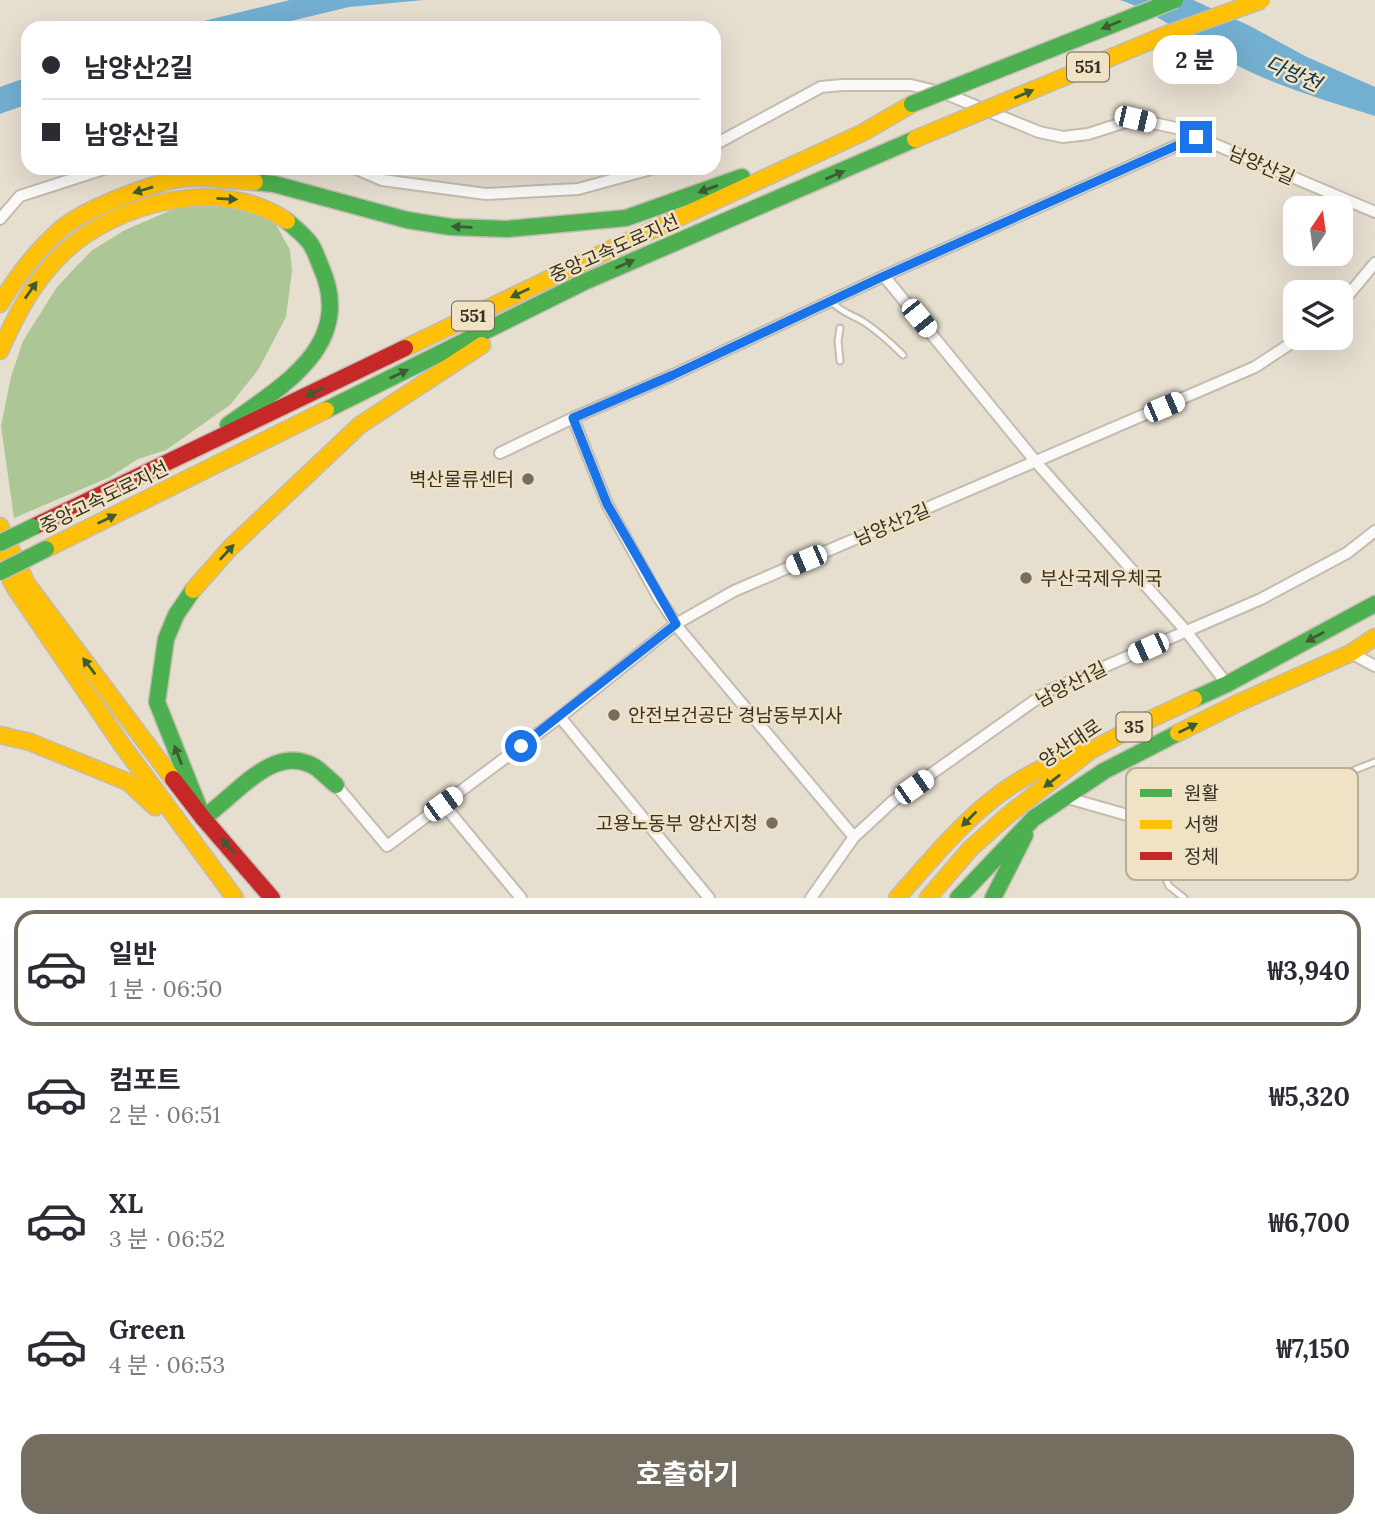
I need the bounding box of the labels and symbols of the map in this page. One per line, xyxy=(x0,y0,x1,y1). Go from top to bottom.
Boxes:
one-way arrow xyxy=(1101,19,1122,30)
callout: 2 분 xyxy=(1154,36,1238,85)
water label: 다방천 xyxy=(1261,49,1328,99)
road number: 551 xyxy=(1067,52,1109,82)
one-way arrow xyxy=(1013,88,1034,99)
car xyxy=(1113,104,1158,134)
route end xyxy=(1180,121,1212,153)
street label: 남양산길 xyxy=(1225,140,1299,190)
one-way arrow xyxy=(824,169,845,180)
one-way arrow xyxy=(698,183,719,194)
one-way arrow xyxy=(132,185,153,195)
one-way arrow xyxy=(216,194,238,205)
north arrow xyxy=(1283,196,1353,266)
street label: 중앙고속도로지선 xyxy=(545,209,683,287)
one-way arrow xyxy=(450,222,472,233)
one-way arrow xyxy=(615,259,636,270)
one-way arrow xyxy=(24,281,38,299)
one-way arrow xyxy=(510,287,530,299)
car xyxy=(898,295,941,341)
road number: 551 xyxy=(452,302,494,330)
one-way arrow xyxy=(389,369,409,380)
one-way arrow xyxy=(305,387,325,398)
car xyxy=(1141,389,1188,425)
street label: 중앙고속도로지선 xyxy=(36,456,172,538)
place label: 벽산물류센터 xyxy=(409,467,514,491)
marker: 벽산물류센터 xyxy=(520,471,536,487)
street label: 남양산2길 xyxy=(850,497,934,551)
one-way arrow xyxy=(97,514,117,525)
car xyxy=(783,542,830,578)
one-way arrow xyxy=(218,544,234,561)
place label: 부산국제우체국 xyxy=(1040,566,1162,590)
marker: 부산국제우체국 xyxy=(1018,570,1034,586)
car xyxy=(1125,630,1172,666)
one-way arrow xyxy=(1306,631,1325,643)
street label: 남양산1길 xyxy=(1031,656,1111,712)
one-way arrow xyxy=(82,657,96,675)
place label: 안전보건공단 경남동부지사 xyxy=(628,703,843,727)
marker: 안전보건공단 경남동부지사 xyxy=(606,707,622,723)
road number: 35 xyxy=(1116,712,1152,742)
street label: 양산대로 xyxy=(1034,714,1106,772)
one-way arrow xyxy=(1178,722,1198,734)
route start xyxy=(505,730,537,762)
one-way arrow xyxy=(173,744,184,765)
car xyxy=(891,766,938,808)
legend xyxy=(1126,768,1358,880)
one-way arrow xyxy=(1043,773,1061,788)
text: 원활 xyxy=(1184,781,1219,805)
car xyxy=(420,783,467,825)
place label: 고용노동부 양산지청 xyxy=(596,811,758,835)
one-way arrow xyxy=(961,811,978,828)
text: 서행 xyxy=(1184,812,1219,836)
marker: 고용노동부 양산지청 xyxy=(764,815,780,831)
one-way arrow xyxy=(221,838,236,855)
text: 정체 xyxy=(1184,844,1219,868)

